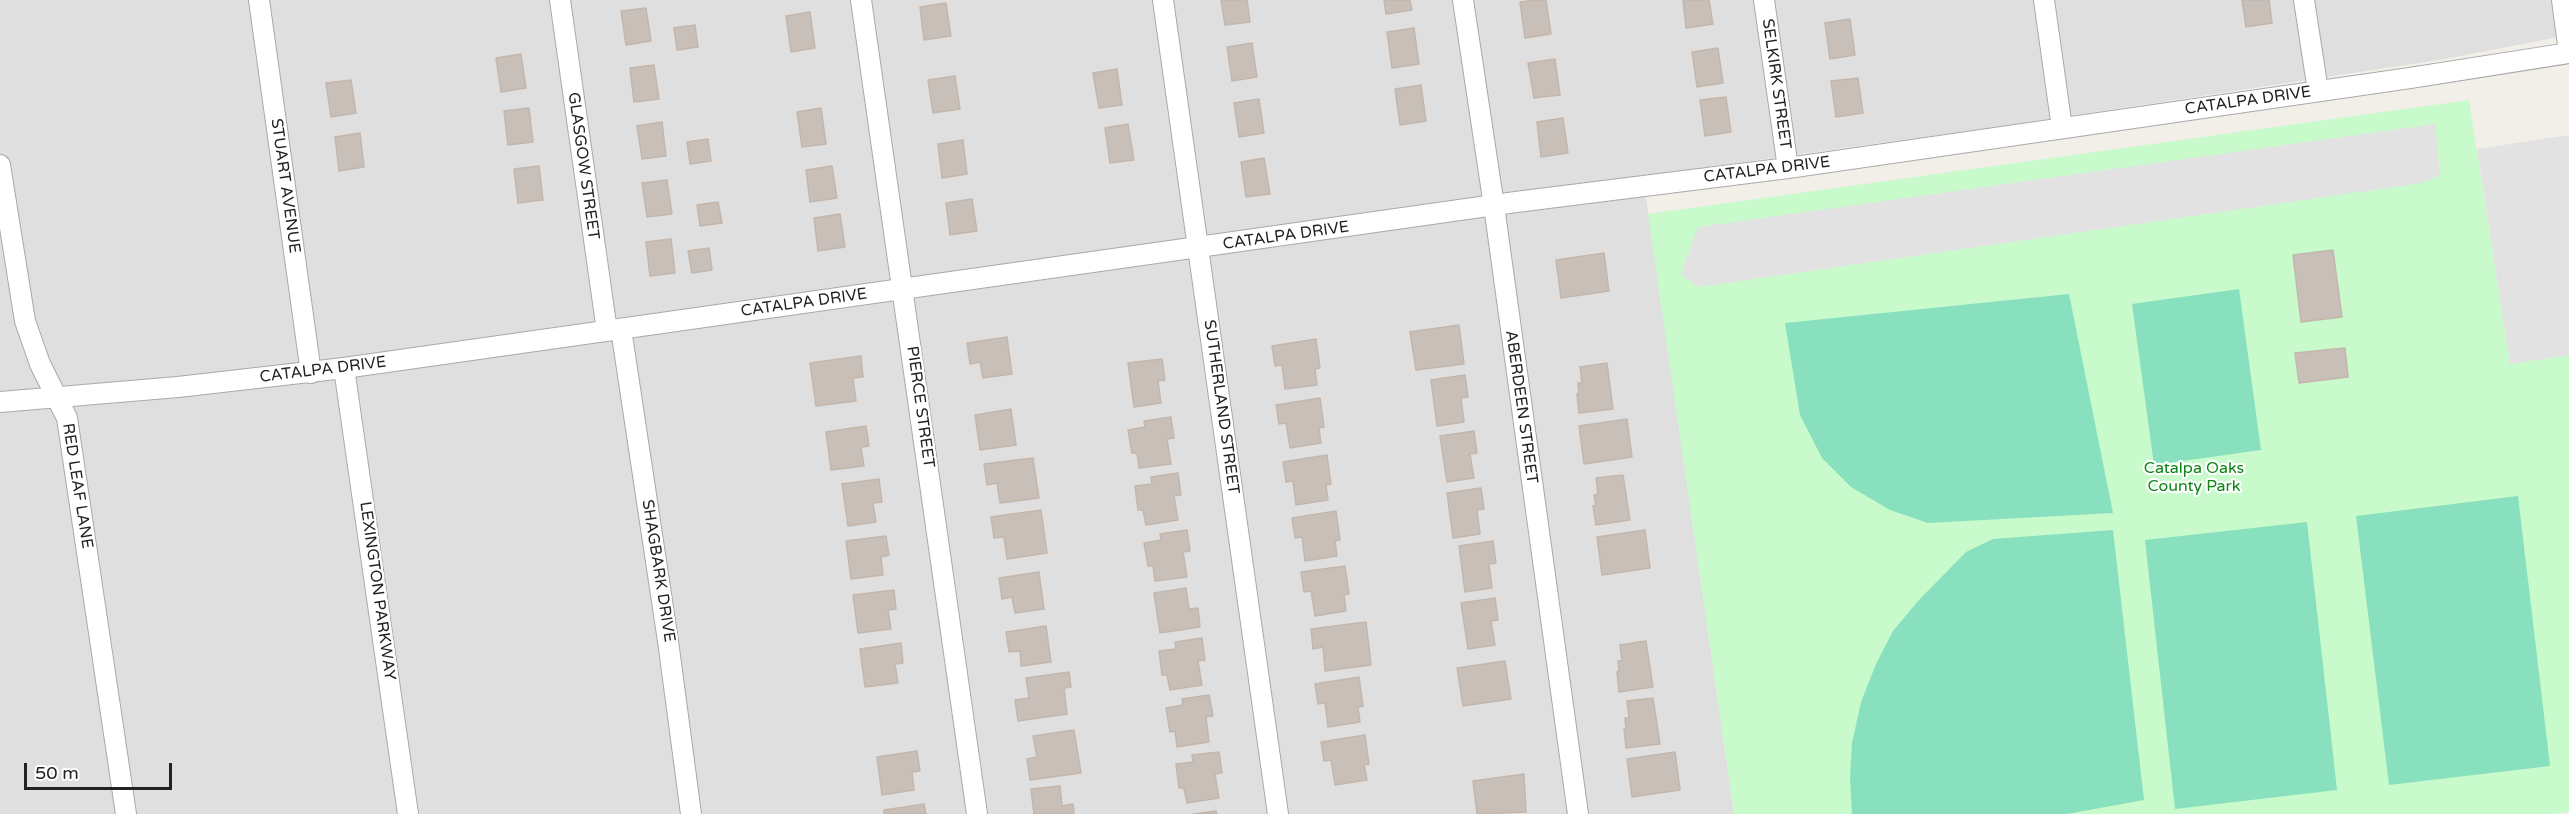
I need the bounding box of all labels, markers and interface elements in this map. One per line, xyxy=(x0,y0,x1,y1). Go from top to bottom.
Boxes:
street label: SELKIRK STREET xyxy=(1757,18,1795,150)
street label: CATALPA DRIVE xyxy=(2184,83,2312,119)
street label: GLASGOW STREET xyxy=(563,91,603,241)
street label: STUART AVENUE xyxy=(266,117,304,255)
street label: CATALPA DRIVE xyxy=(1703,153,1831,187)
street label: CATALPA DRIVE xyxy=(1222,218,1350,254)
street label: CATALPA DRIVE xyxy=(740,285,868,321)
street label: SUTHERLAND STREET xyxy=(1199,319,1243,495)
street label: ABERDEEN STREET xyxy=(1501,329,1541,485)
street label: PIERCE STREET xyxy=(902,345,938,469)
street label: CATALPA DRIVE xyxy=(259,353,387,387)
street label: RED LEAF LANE xyxy=(58,422,96,550)
park label: Catalpa Oaks County Park xyxy=(2144,459,2244,497)
street label: SHAGBARK DRIVE xyxy=(637,498,679,644)
street label: LEXINGTON PARKWAY xyxy=(355,500,399,682)
scale bar xyxy=(27,751,176,789)
text: 50 m xyxy=(35,762,79,784)

